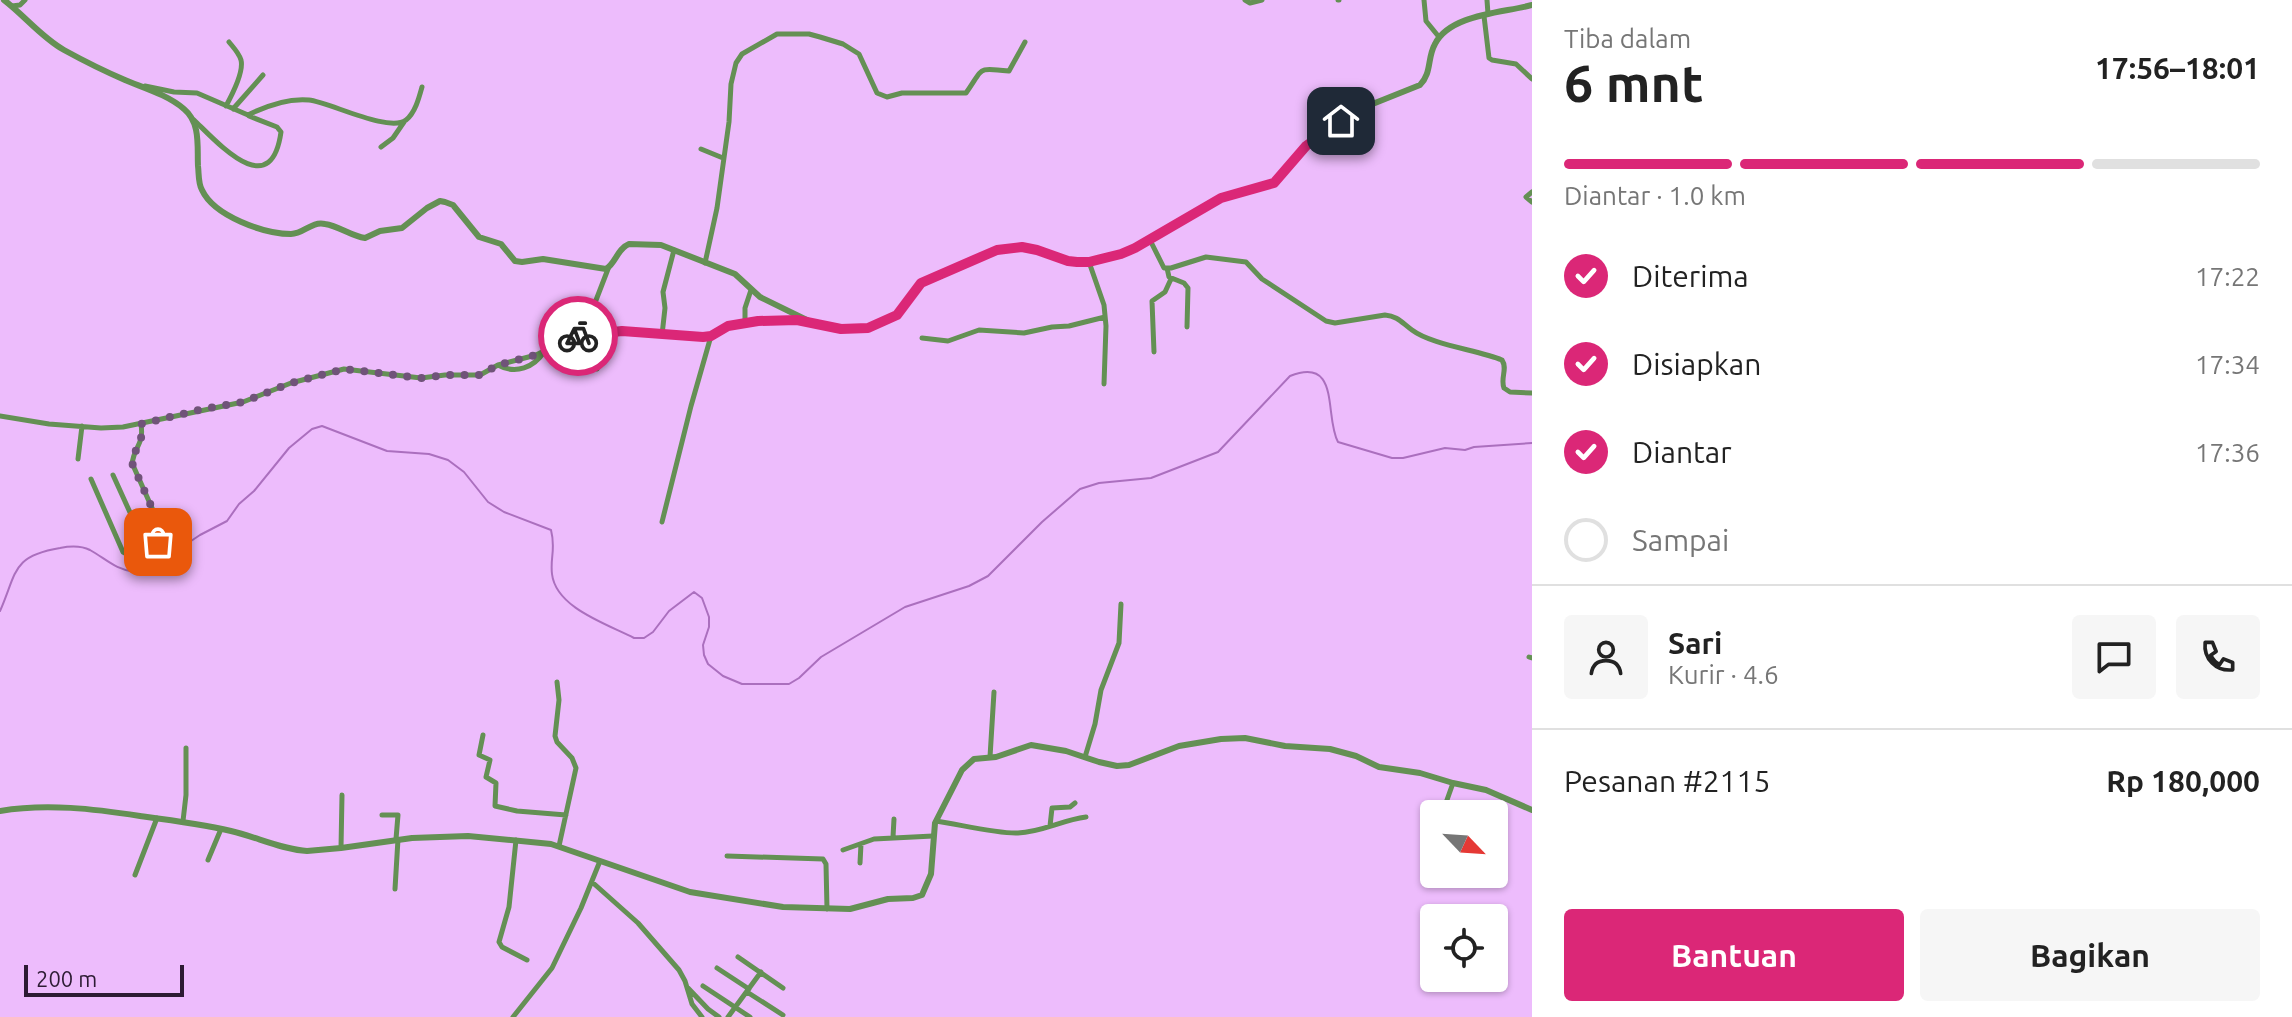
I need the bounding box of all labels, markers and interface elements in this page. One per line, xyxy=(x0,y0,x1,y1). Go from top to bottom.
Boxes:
text: Tiba dalam xyxy=(1564,24,1691,53)
text: 17:56–18:01 xyxy=(2095,51,2260,85)
text: 6 mnt xyxy=(1564,54,1703,112)
pin xyxy=(1307,87,1375,155)
icon: home xyxy=(1319,99,1363,143)
text: Diantar · 1.0 km xyxy=(1564,181,1746,210)
icon: check xyxy=(1564,254,1608,298)
text: Diterima xyxy=(1632,259,1749,293)
text: 17:22 xyxy=(2195,262,2260,291)
courier xyxy=(538,296,618,376)
icon: bike xyxy=(556,314,600,358)
icon: check xyxy=(1564,342,1608,386)
text: Disiapkan xyxy=(1632,347,1761,381)
text: 17:34 xyxy=(2195,350,2260,379)
icon: check xyxy=(1564,430,1608,474)
text: Diantar xyxy=(1632,435,1732,469)
text: 17:36 xyxy=(2195,438,2260,467)
pin xyxy=(124,508,192,576)
icon: bag xyxy=(136,520,180,564)
text: Sampai xyxy=(1632,523,1729,557)
button: person xyxy=(1564,615,1648,699)
button: chat xyxy=(2072,615,2156,699)
button: phone xyxy=(2176,615,2260,699)
text: Sari xyxy=(1668,626,1722,660)
text: Kurir · 4.6 xyxy=(1668,660,1779,689)
text: Pesanan #2115 xyxy=(1564,764,1770,798)
text: Rp 180,000 xyxy=(2106,764,2260,798)
north arrow xyxy=(1420,800,1508,888)
map controls xyxy=(1420,800,1508,992)
button: locate xyxy=(1420,904,1508,992)
button: Bantuan xyxy=(1564,909,1904,1001)
button: Bagikan xyxy=(1920,909,2260,1001)
scale bar xyxy=(24,961,184,997)
text: 200 m xyxy=(36,966,97,991)

